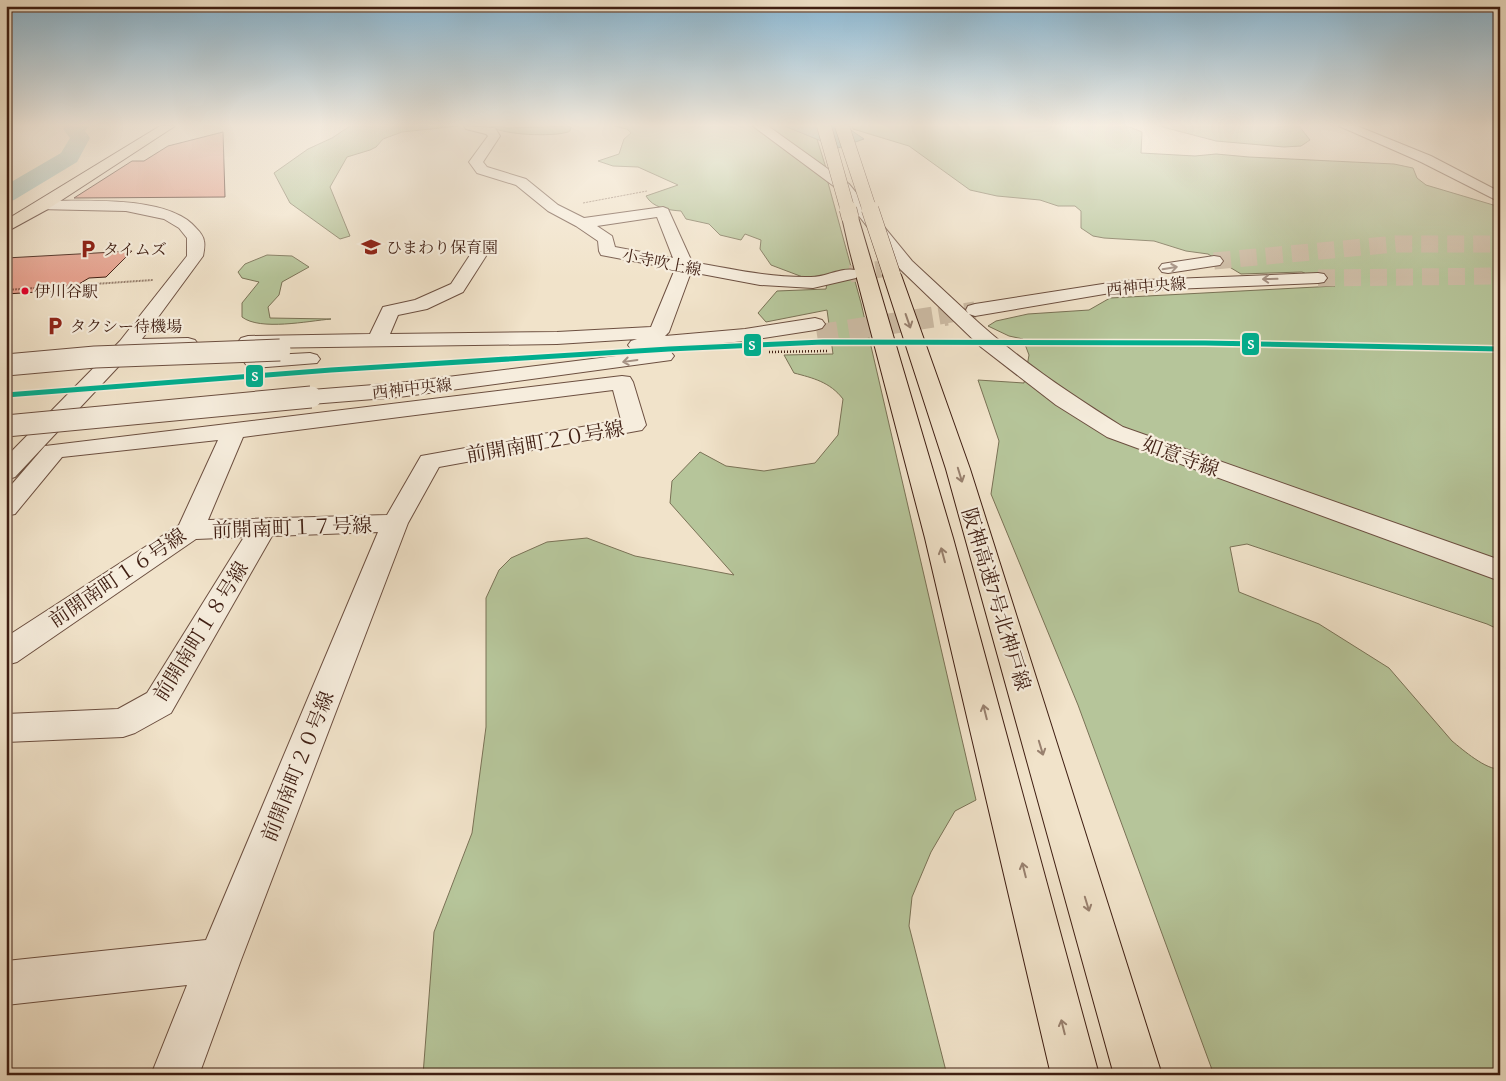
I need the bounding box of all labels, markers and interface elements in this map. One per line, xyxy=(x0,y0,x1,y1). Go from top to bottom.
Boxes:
place label: ひまわり保育園 xyxy=(386,235,498,259)
school or university icon: ひまわり保育園 xyxy=(360,236,382,258)
place label: タイムズ xyxy=(103,237,167,261)
parking icon: タイムズ xyxy=(77,238,99,260)
street label: 小寺吹上線 xyxy=(620,243,704,281)
one-way arrow xyxy=(1161,262,1177,272)
street label: 西神中央線 xyxy=(1105,271,1187,301)
one-way arrow xyxy=(1262,275,1278,284)
place label: 伊川谷駅 xyxy=(34,279,98,303)
marker: 伊川谷駅 xyxy=(20,286,30,296)
one-way arrow xyxy=(904,312,913,328)
place label: タクシー待機場 xyxy=(70,314,182,338)
parking icon: タクシー待機場 xyxy=(44,315,66,337)
line badge: S xyxy=(1241,332,1260,356)
line badge: S xyxy=(743,333,762,357)
text: S xyxy=(1247,334,1255,354)
text: S xyxy=(748,335,756,355)
one-way arrow xyxy=(622,356,638,366)
line badge: S xyxy=(245,364,264,388)
text: S xyxy=(251,366,259,386)
street label: 西神中央線 xyxy=(371,372,453,404)
street label: 前開南町２０号線 xyxy=(464,413,626,469)
street label: 如意寺線 xyxy=(1138,429,1224,483)
one-way arrow xyxy=(956,466,965,482)
street label: 阪神高速7号北神戸線 xyxy=(955,504,1039,694)
street label: 前開南町１７号線 xyxy=(212,510,372,544)
street label: 前開南町１６号線 xyxy=(43,520,191,634)
one-way arrow xyxy=(938,547,948,563)
street label: 前開南町１８号線 xyxy=(145,555,255,707)
street label: 前開南町２０号線 xyxy=(254,686,340,846)
one-way arrow xyxy=(980,705,989,721)
one-way arrow xyxy=(1037,740,1047,756)
one-way arrow xyxy=(1019,862,1028,878)
one-way arrow xyxy=(1083,895,1093,911)
one-way arrow xyxy=(1058,1020,1067,1036)

